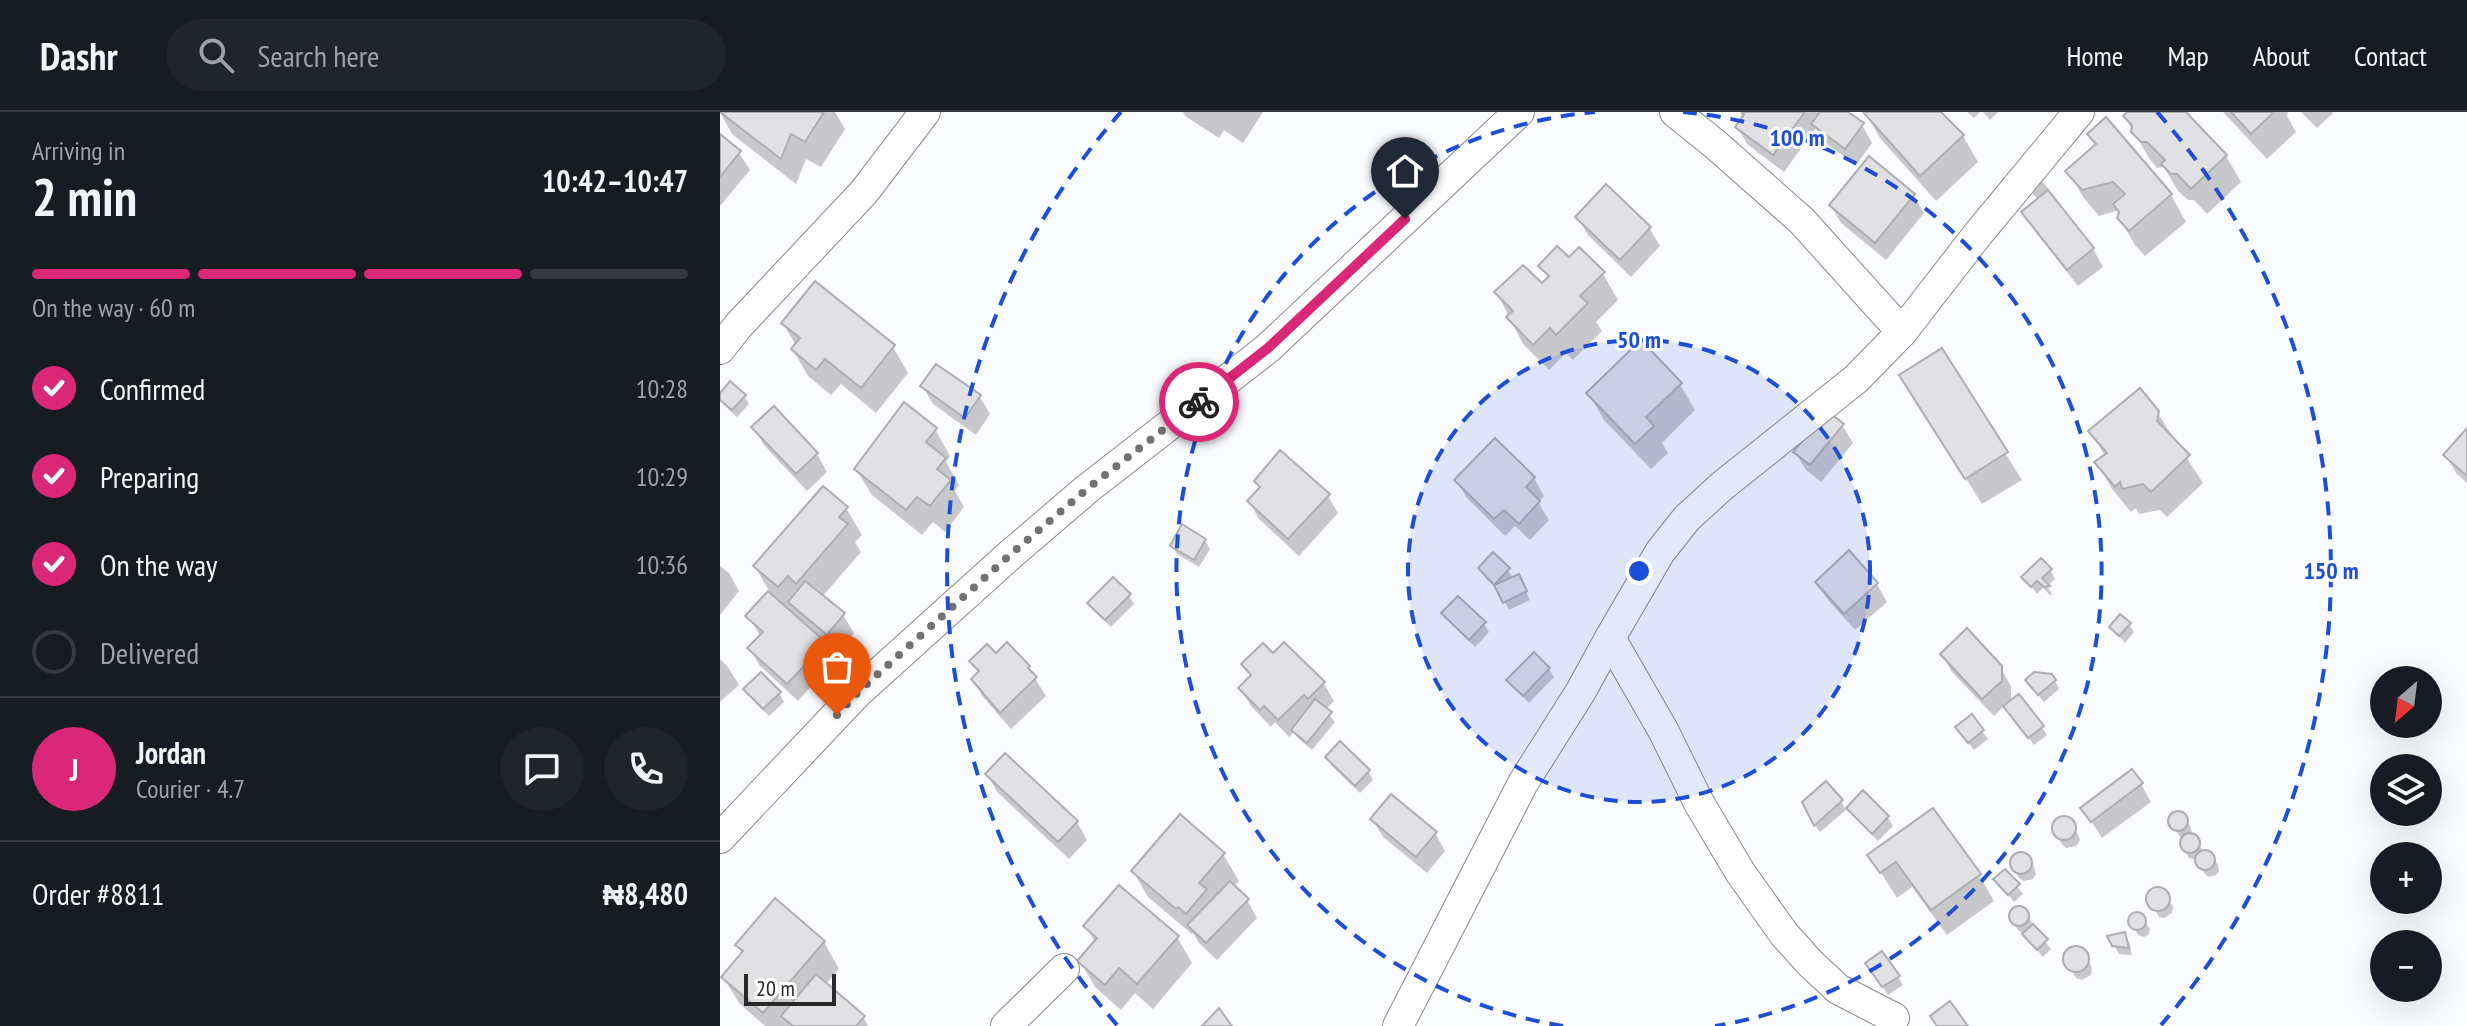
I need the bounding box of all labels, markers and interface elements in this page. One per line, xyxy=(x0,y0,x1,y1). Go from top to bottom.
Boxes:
search box xyxy=(166,19,726,91)
text: Dashr xyxy=(40,31,118,80)
icon: search xyxy=(194,33,238,77)
text: Search here xyxy=(258,36,379,75)
text: Home xyxy=(2067,37,2123,74)
text: Map xyxy=(2167,37,2209,74)
text: About xyxy=(2253,37,2310,74)
text: Contact xyxy=(2354,37,2427,74)
text: 100 m xyxy=(1769,122,1825,153)
text: Arriving in xyxy=(32,134,125,167)
pin xyxy=(1371,137,1439,219)
icon: home xyxy=(1383,149,1427,193)
text: 10:42–10:47 xyxy=(542,161,688,200)
text: 2 min xyxy=(32,163,137,230)
text: On the way · 60 m xyxy=(32,291,195,324)
text: 50 m xyxy=(1617,324,1661,355)
courier xyxy=(1159,362,1239,442)
icon: check xyxy=(32,366,76,410)
text: Confirmed xyxy=(100,369,205,408)
text: 10:28 xyxy=(636,372,688,405)
icon: bike xyxy=(1177,380,1221,424)
icon: check xyxy=(32,454,76,498)
text: Preparing xyxy=(100,457,199,496)
text: 10:29 xyxy=(636,460,688,493)
icon: check xyxy=(32,542,76,586)
text: On the way xyxy=(100,545,217,584)
text: 10:36 xyxy=(636,548,688,581)
text: 150 m xyxy=(2303,555,2359,586)
centre of rings xyxy=(1625,557,1653,585)
text: Delivered xyxy=(100,633,199,672)
pin xyxy=(803,633,871,715)
icon: bag xyxy=(815,645,859,689)
north arrow xyxy=(2370,666,2442,738)
map controls xyxy=(2370,666,2442,1002)
button: chat xyxy=(500,727,584,811)
button: phone xyxy=(604,727,688,811)
text: Jordan xyxy=(136,733,206,772)
text: J xyxy=(70,750,78,789)
button: layers xyxy=(2370,754,2442,826)
text: Courier · 4.7 xyxy=(136,772,245,805)
button: + xyxy=(2370,842,2442,914)
text: Order #8811 xyxy=(32,874,164,913)
text: ₦8,480 xyxy=(602,874,688,913)
button: − xyxy=(2370,930,2442,1002)
scale bar xyxy=(744,970,836,1006)
text: 20 m xyxy=(756,974,795,1002)

